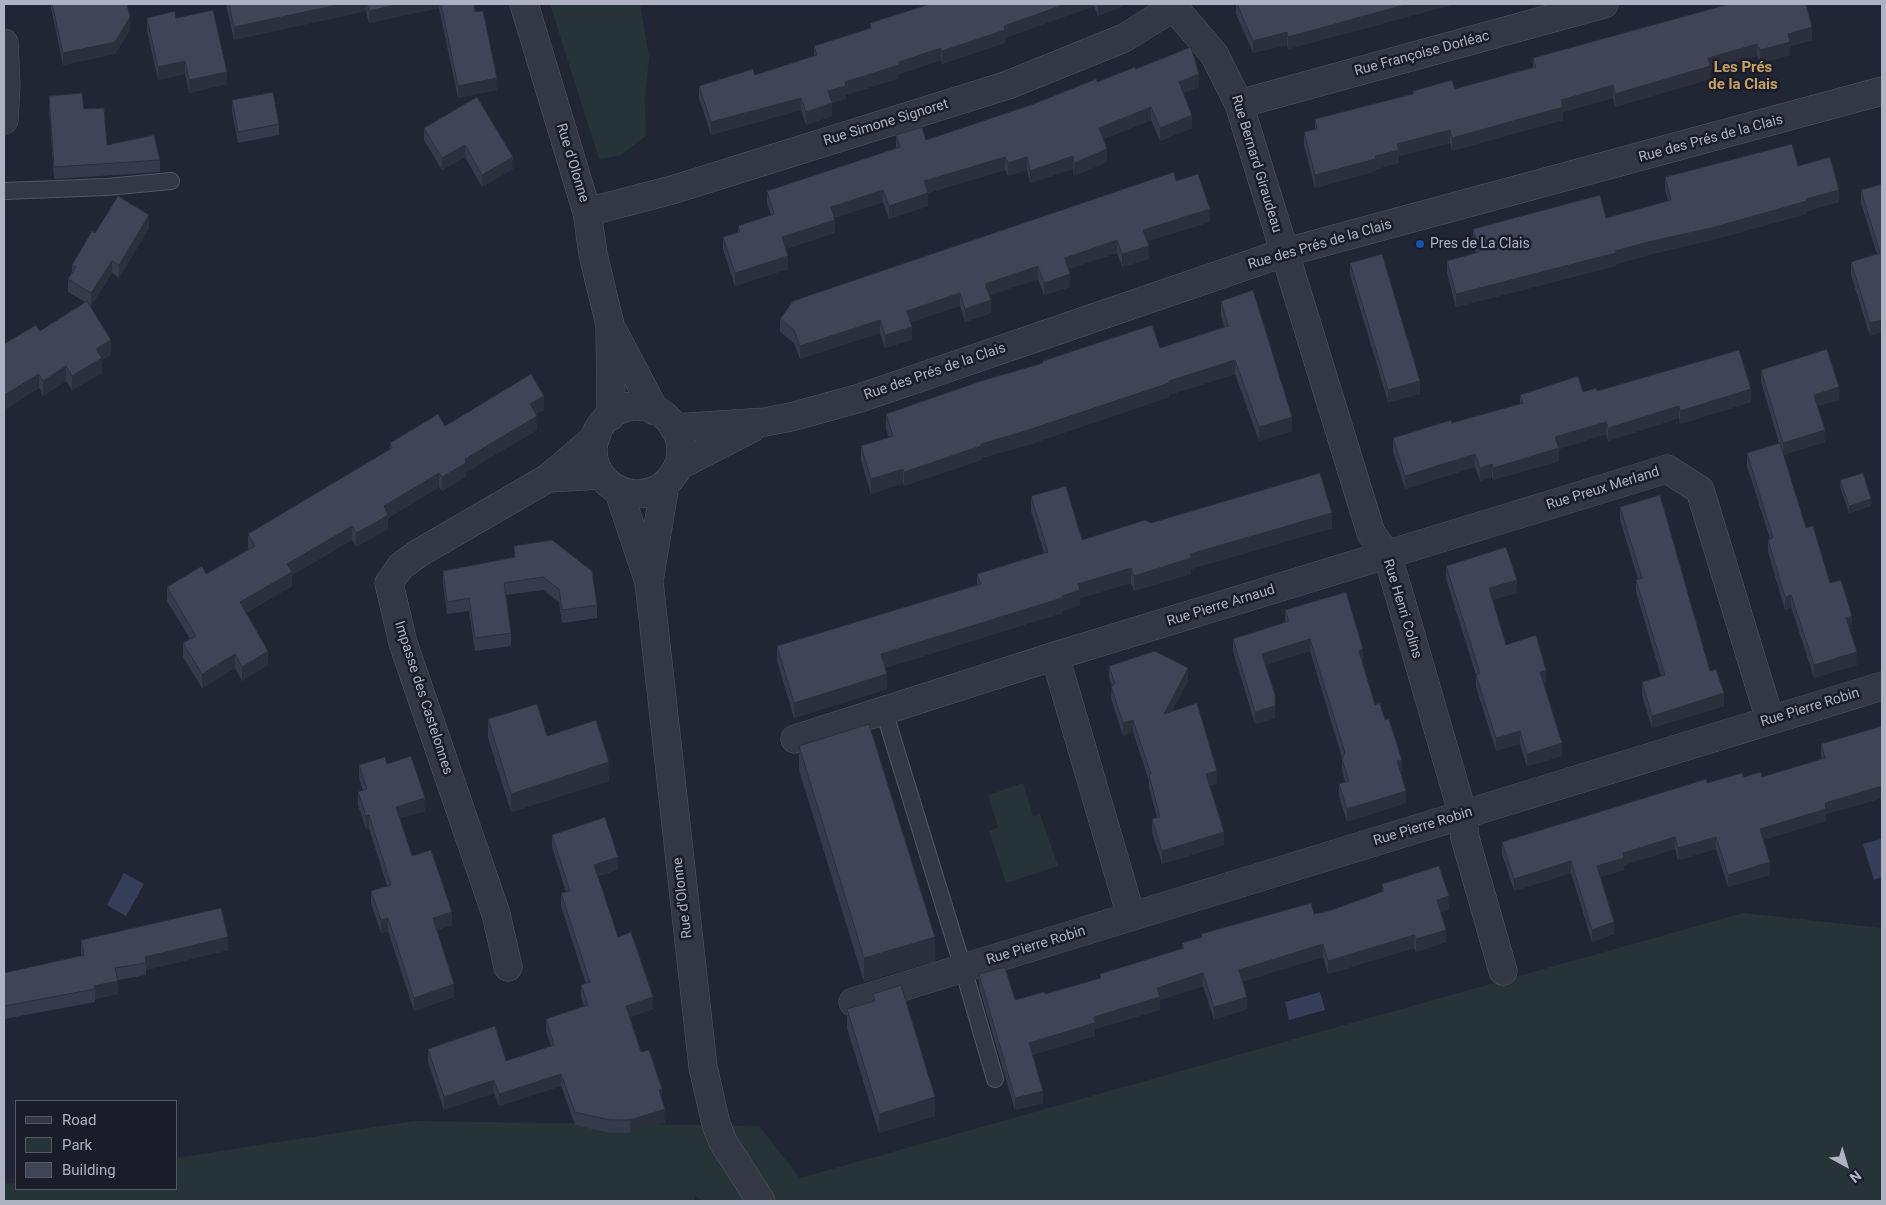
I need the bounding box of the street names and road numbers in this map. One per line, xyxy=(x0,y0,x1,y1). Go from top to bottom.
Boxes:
street label: Rue Françoise Dorléac xyxy=(1353,28,1491,80)
street label: Rue Bernard Giraudeau xyxy=(1227,93,1285,235)
street label: Rue Simone Signoret xyxy=(821,96,951,150)
street label: Rue des Prés de la Clais xyxy=(1637,112,1785,166)
street label: Rue d'Olonne xyxy=(552,122,592,204)
street label: Rue des Prés de la Clais xyxy=(1246,216,1394,274)
street label: Rue des Prés de la Clais xyxy=(862,340,1008,404)
street label: Rue Preux Merland xyxy=(1544,464,1662,514)
street label: Rue Henri Colins xyxy=(1379,557,1425,661)
street label: Rue Pierre Arnaud xyxy=(1165,582,1277,630)
street label: Impasse des Castelonnes xyxy=(390,619,456,777)
street label: Rue Pierre Robin xyxy=(1758,685,1862,731)
street label: Rue Pierre Robin xyxy=(1371,804,1475,850)
street label: Rue d'Olonne xyxy=(670,857,696,939)
street label: Rue Pierre Robin xyxy=(984,923,1088,969)

